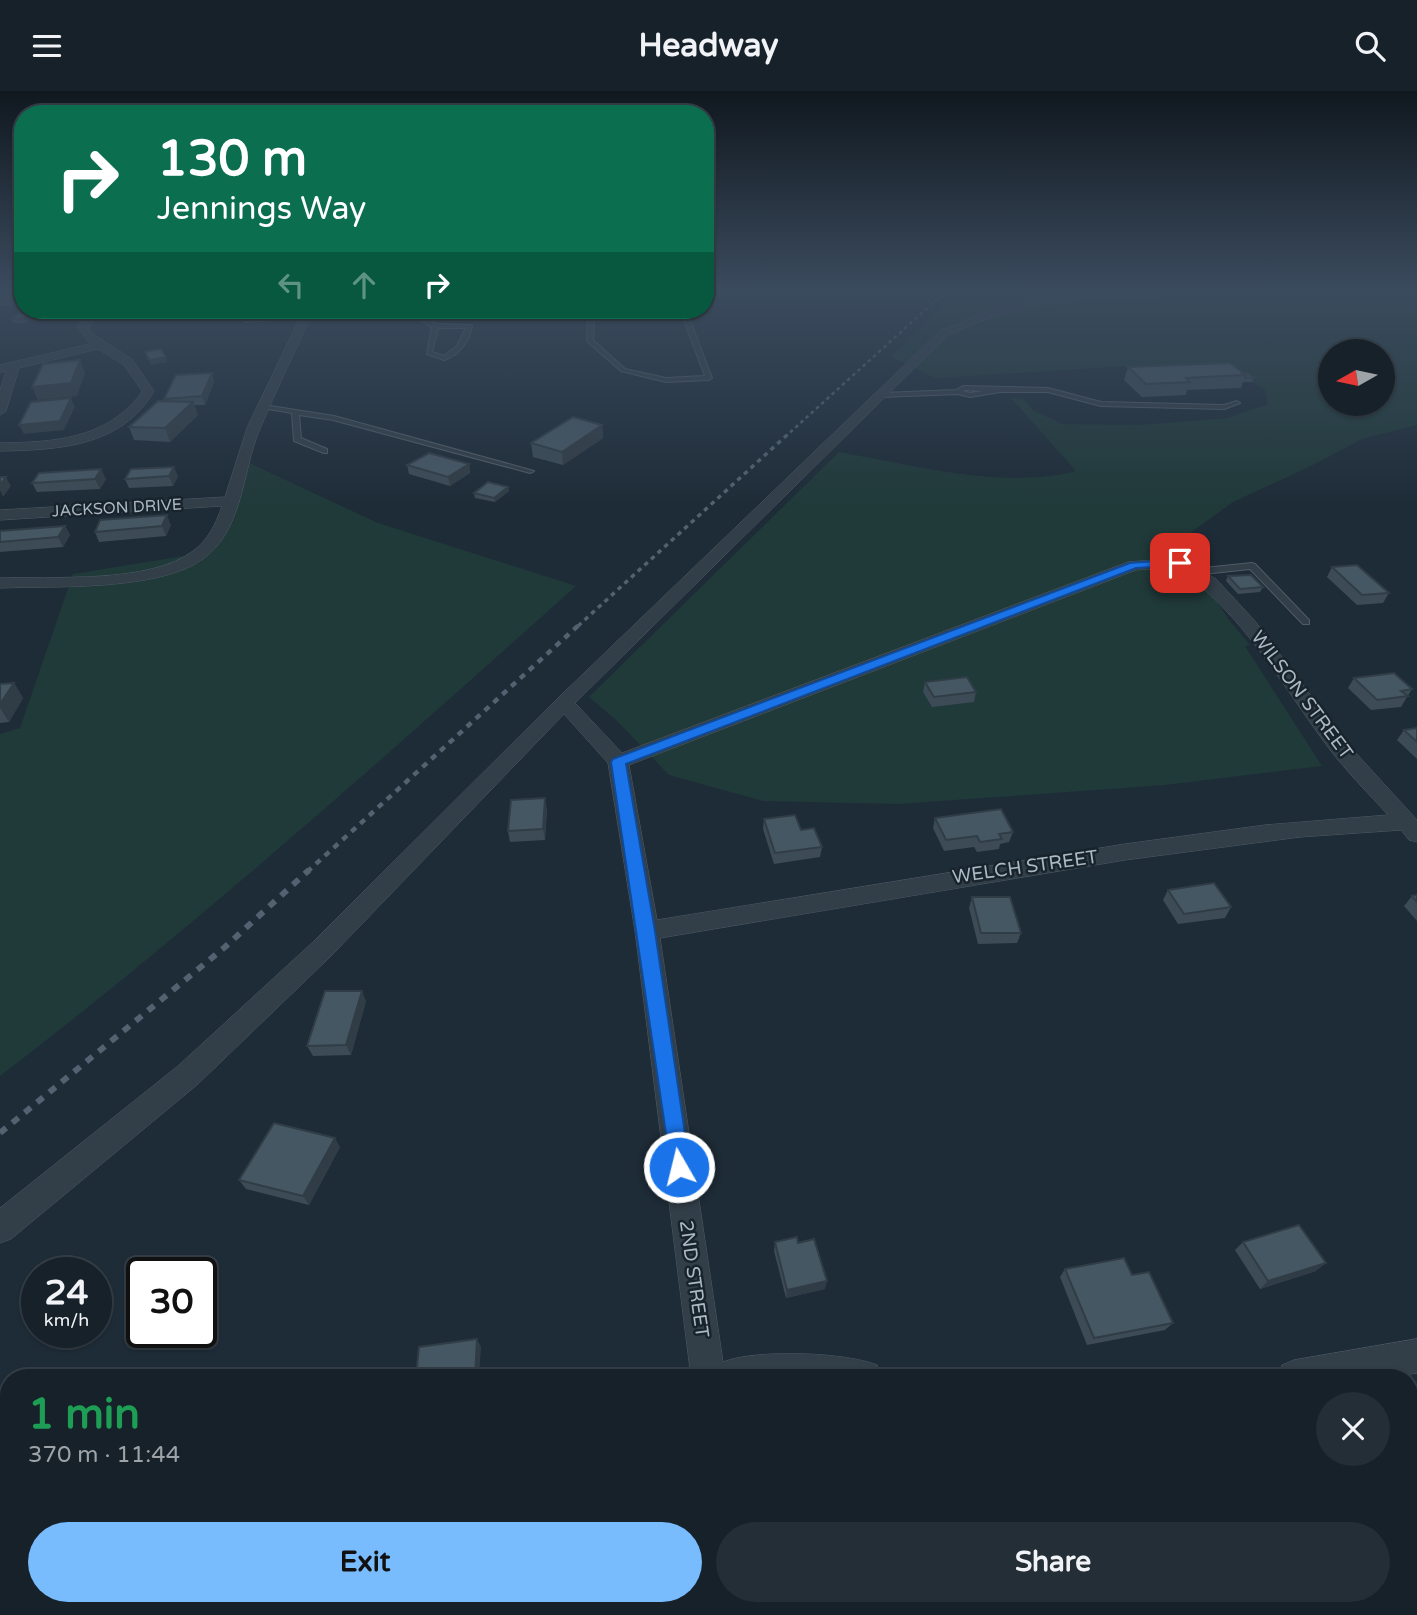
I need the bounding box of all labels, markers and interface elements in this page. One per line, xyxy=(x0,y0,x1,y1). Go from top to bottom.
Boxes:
icon: menu xyxy=(28,27,66,65)
text: Headway xyxy=(638,27,779,65)
icon: search xyxy=(1351,27,1389,65)
text: 130 m xyxy=(157,130,307,189)
icon: right xyxy=(42,133,133,224)
text: Jennings Way xyxy=(157,190,366,228)
icon: left xyxy=(272,266,310,304)
icon: ahead xyxy=(345,266,383,304)
icon: right xyxy=(418,266,456,304)
north arrow xyxy=(1318,339,1395,417)
map controls xyxy=(1318,339,1395,416)
street label: JACKSON DRIVE xyxy=(51,495,183,521)
pin xyxy=(1150,533,1210,593)
icon: arrive xyxy=(1161,544,1199,582)
street label: WILSON STREET xyxy=(1247,627,1358,764)
street label: WELCH STREET xyxy=(951,846,1100,888)
position arrow xyxy=(642,1130,716,1204)
street label: 2ND STREET xyxy=(675,1219,713,1340)
speed limit sign: 30 xyxy=(126,1257,217,1348)
text: 24 xyxy=(45,1272,88,1314)
text: km/h xyxy=(44,1309,89,1331)
text: 1 min xyxy=(28,1389,140,1440)
button: close xyxy=(1316,1392,1390,1466)
text: 370 m · 11:44 xyxy=(28,1441,180,1469)
button: Exit xyxy=(28,1522,702,1602)
button: Share xyxy=(716,1522,1390,1602)

